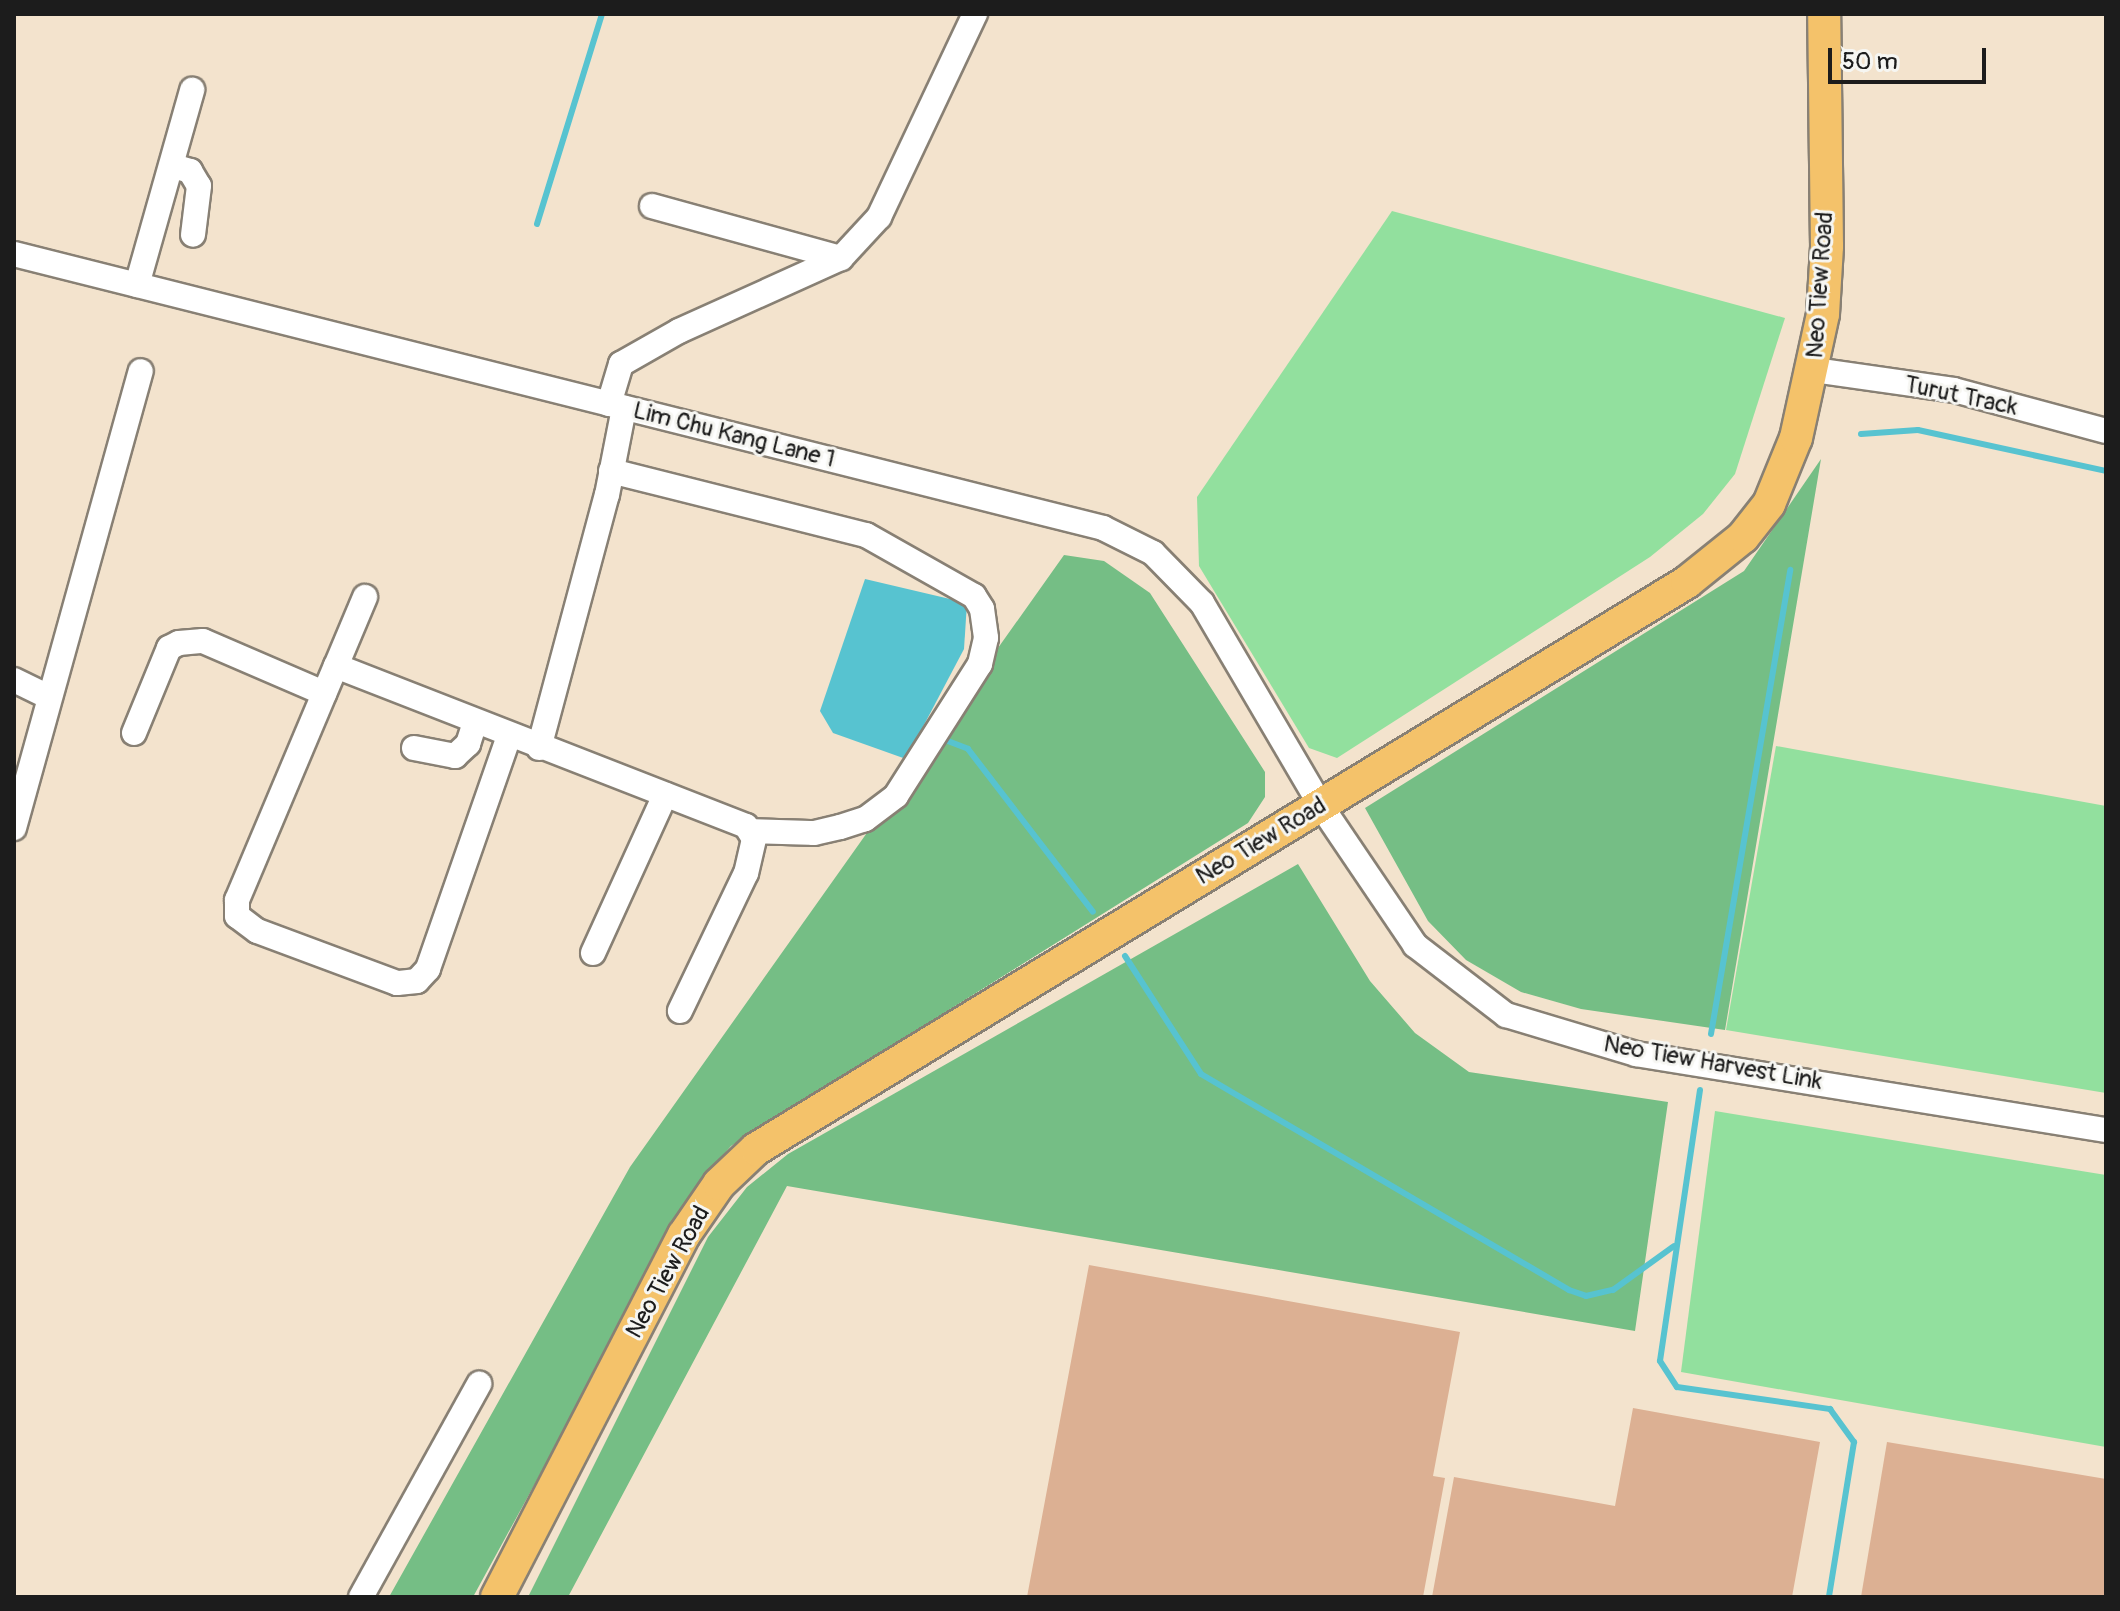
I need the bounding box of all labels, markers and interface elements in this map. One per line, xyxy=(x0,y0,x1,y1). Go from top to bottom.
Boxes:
scale bar xyxy=(1832,32,1990,82)
text: 50 m xyxy=(1842,47,1898,76)
street label: Neo Tiew Road xyxy=(1801,211,1839,359)
street label: Turut Track xyxy=(1902,370,2020,422)
street label: Lim Chu Kang Lane 1 xyxy=(630,396,838,474)
street label: Neo Tiew Road xyxy=(1191,791,1331,891)
street label: Neo Tiew Harvest Link xyxy=(1602,1030,1824,1096)
street label: Neo Tiew Road xyxy=(620,1201,716,1343)

